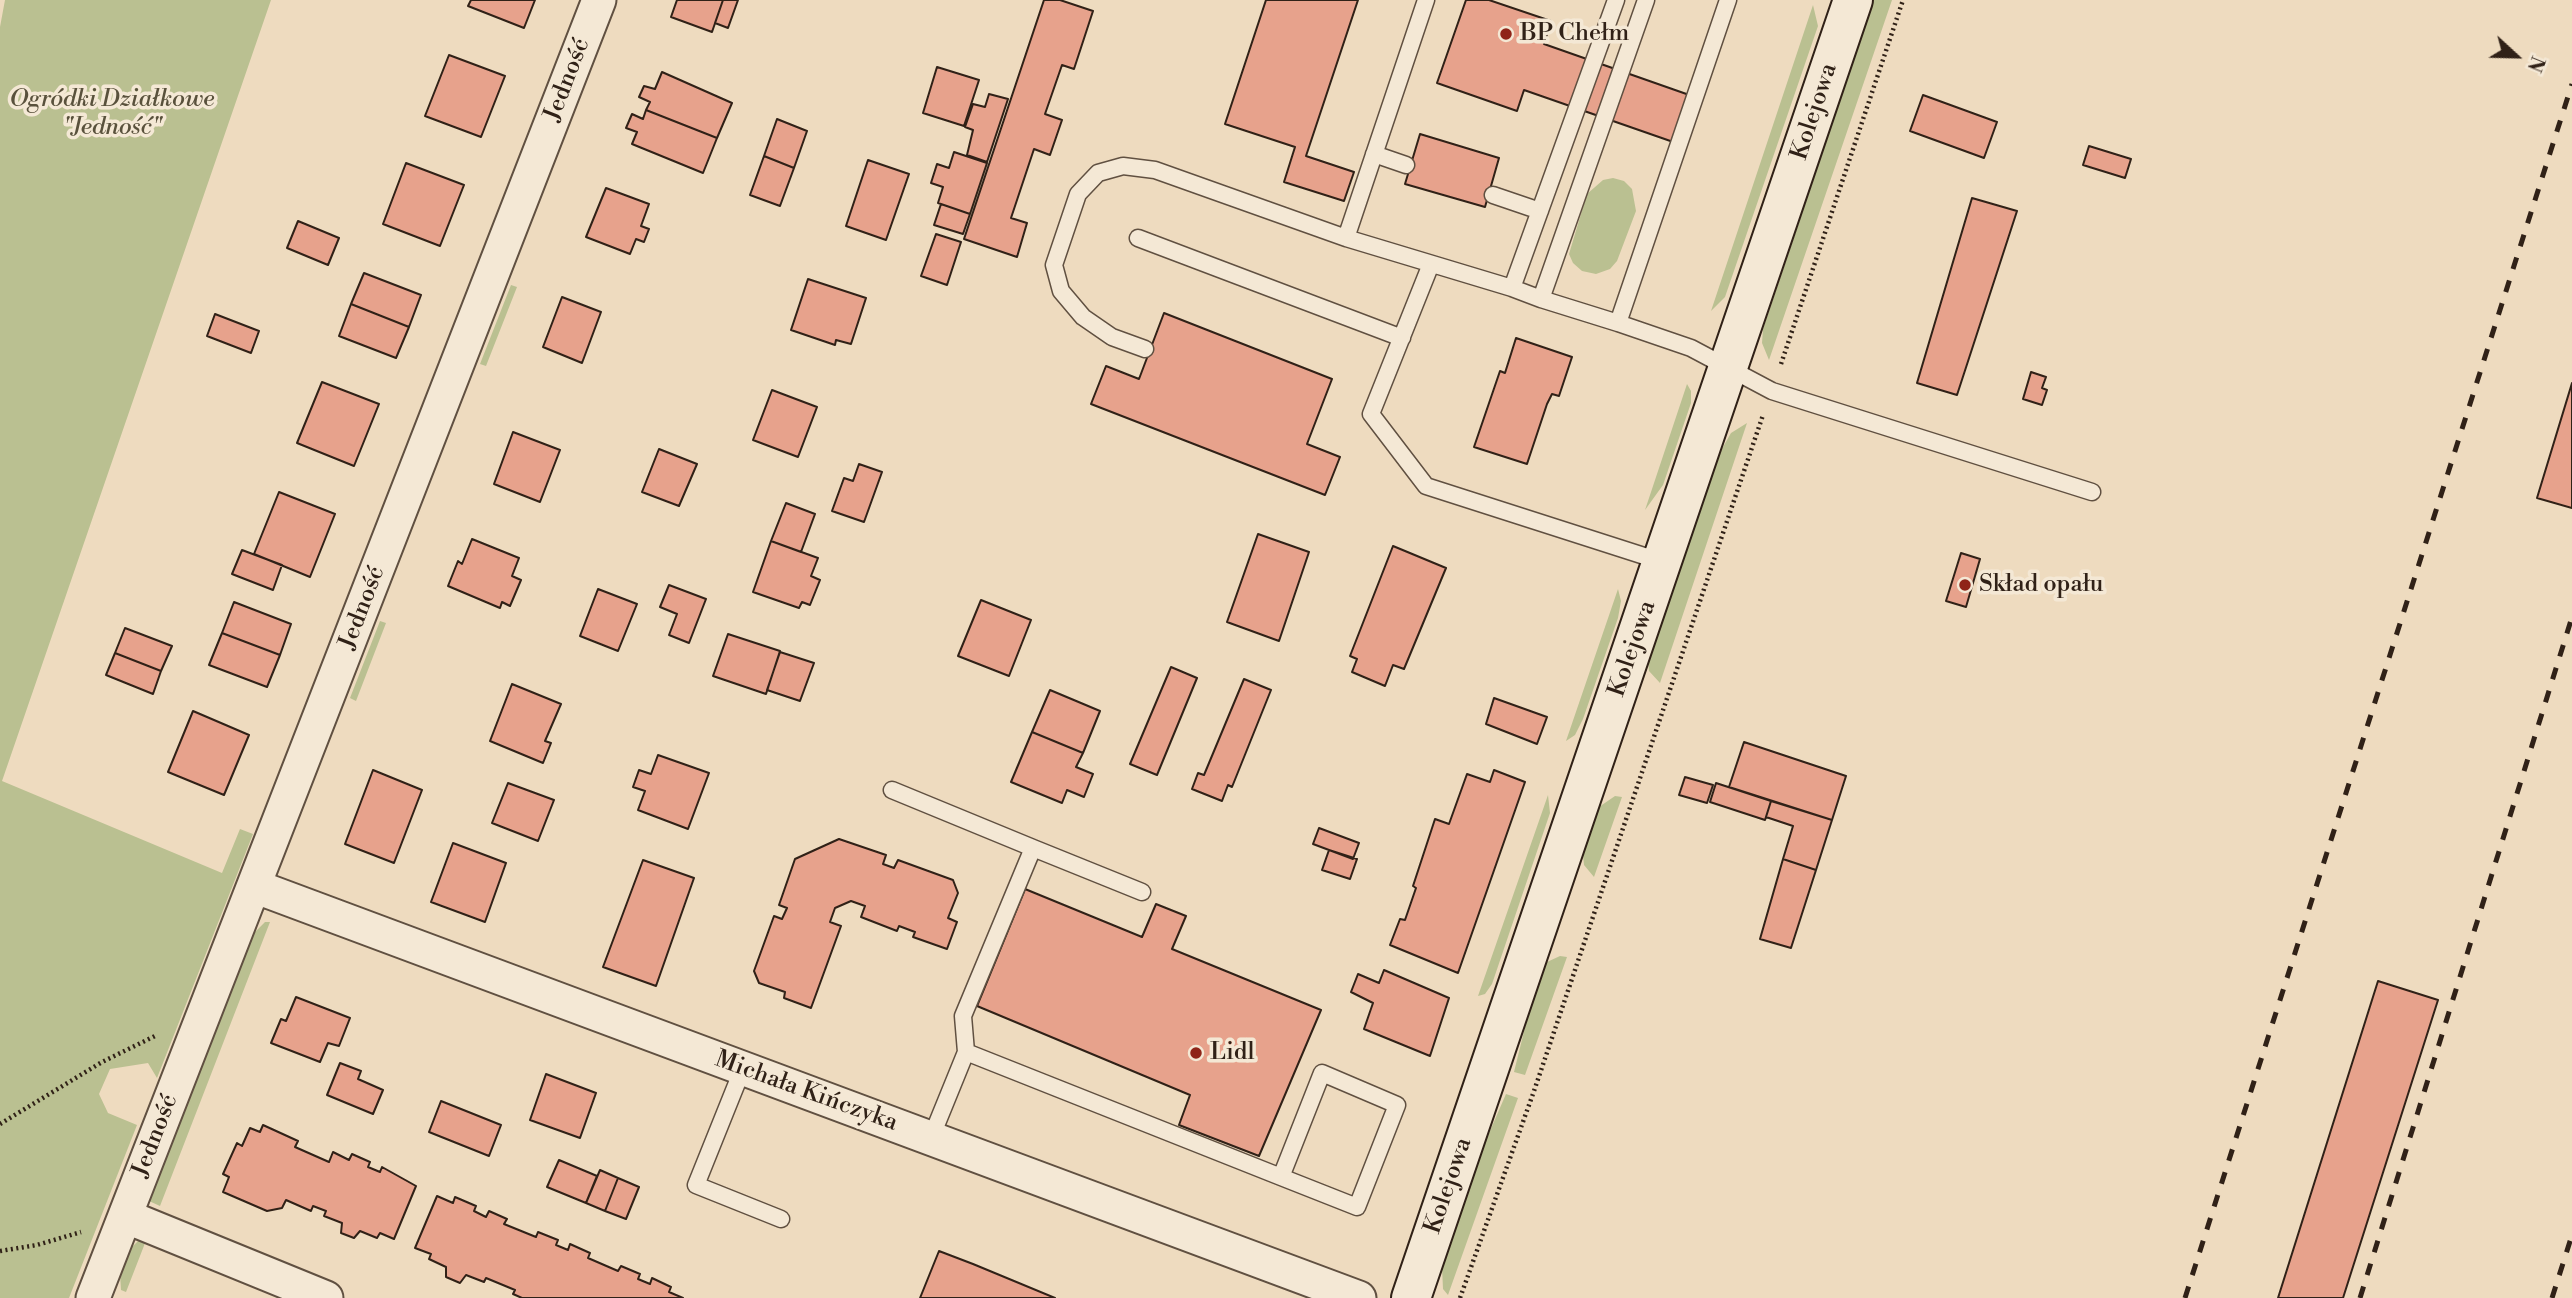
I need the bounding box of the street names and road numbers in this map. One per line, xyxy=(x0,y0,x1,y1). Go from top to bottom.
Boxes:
street label: Jedność xyxy=(539,34,597,126)
street label: Kolejowa xyxy=(1786,60,1844,164)
street label: Jedność xyxy=(334,562,392,654)
street label: Kolejowa xyxy=(1603,597,1663,701)
street label: Michała Kińczyka xyxy=(711,1046,901,1138)
street label: Jedność xyxy=(127,1090,185,1182)
street label: Kolejowa xyxy=(1419,1134,1479,1238)

